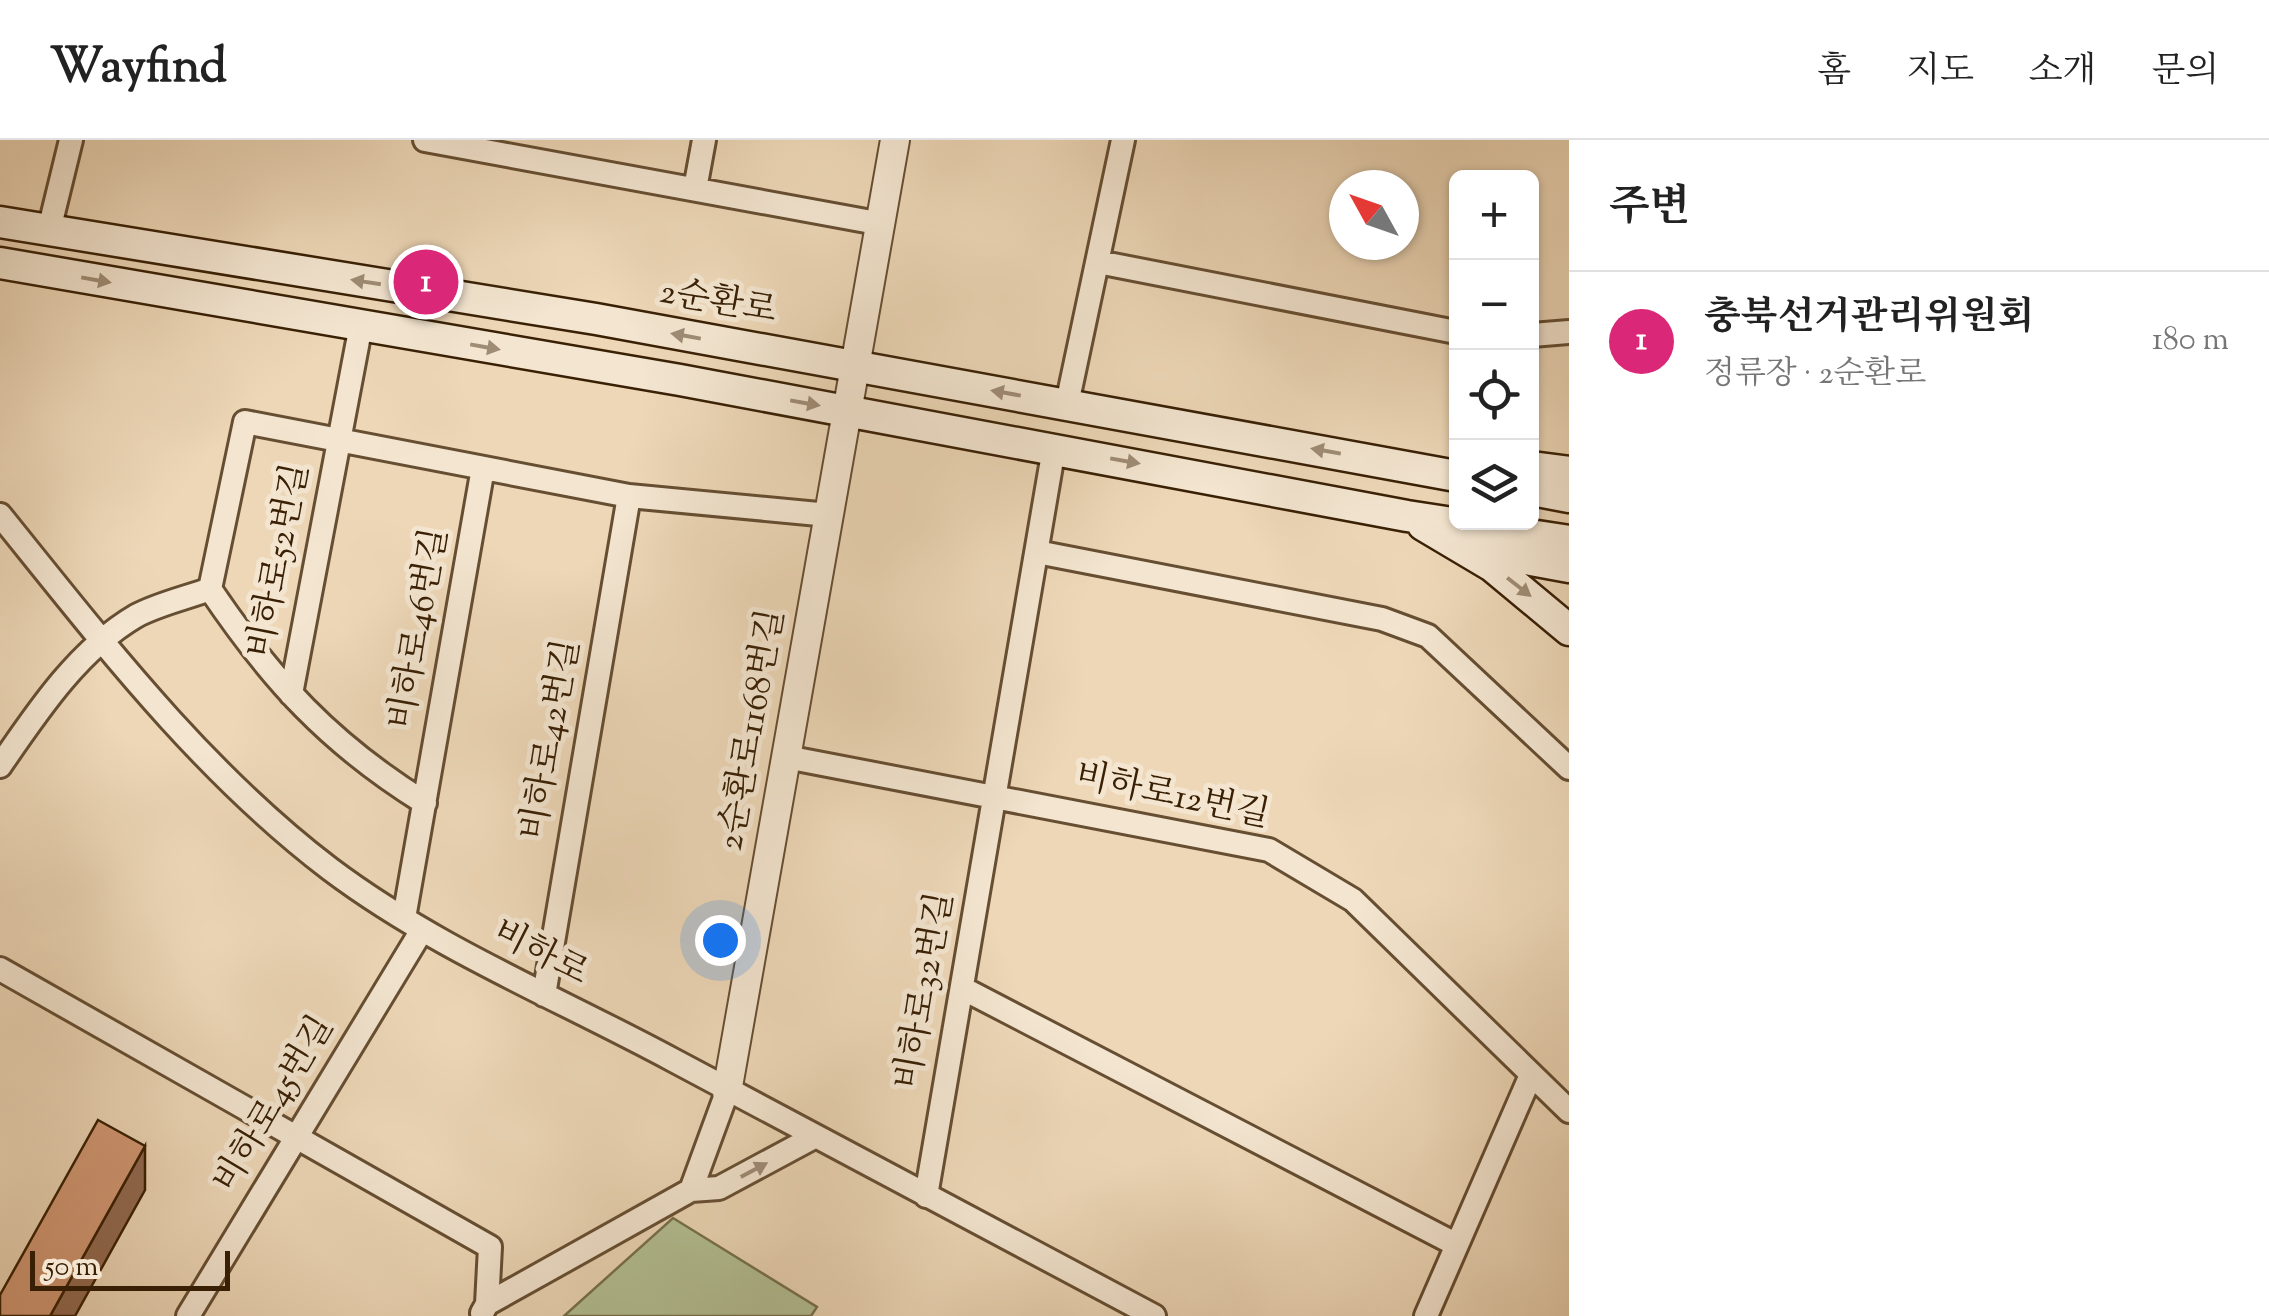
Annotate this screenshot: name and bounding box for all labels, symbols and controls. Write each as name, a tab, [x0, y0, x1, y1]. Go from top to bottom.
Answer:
text: Wayfind	[50, 35, 227, 104]
text: 홈	[1817, 47, 1851, 98]
text: 지도	[1906, 47, 1974, 98]
text: 소개	[2029, 47, 2096, 98]
text: 문의	[2151, 47, 2219, 98]
north arrow	[1329, 170, 1419, 260]
map controls	[1449, 170, 1539, 530]
button: +	[1449, 170, 1539, 260]
text: 주변	[1609, 179, 1690, 239]
pin: 1	[394, 244, 458, 320]
button: −	[1449, 260, 1539, 350]
street label: 2순환로	[656, 268, 780, 338]
one-way arrow	[81, 273, 112, 288]
one-way arrow	[350, 274, 381, 289]
text: 충북선거관리위원회	[1704, 292, 2034, 346]
text: 1	[1636, 318, 1647, 364]
text: 180 m	[2152, 318, 2229, 364]
one-way arrow	[671, 327, 702, 343]
one-way arrow	[470, 340, 502, 355]
button: locate	[1449, 350, 1539, 440]
text: 정류장 · 2순환로	[1704, 352, 1926, 398]
one-way arrow	[990, 385, 1021, 400]
one-way arrow	[790, 396, 822, 411]
button: layers	[1449, 440, 1539, 530]
one-way arrow	[1310, 442, 1341, 458]
one-way arrow	[1110, 454, 1141, 469]
street label: 비하로52번길	[236, 459, 324, 663]
street label: 비하로46번길	[377, 524, 463, 734]
one-way arrow	[1506, 576, 1532, 597]
street label: 2순환로1168번길	[707, 605, 799, 855]
street label: 비하로42번길	[509, 636, 595, 844]
street label: 비하로12번길	[1070, 752, 1274, 842]
street label: 비하로32번길	[884, 888, 968, 1094]
street label: 비하로	[483, 908, 597, 1000]
your location	[695, 915, 746, 966]
street label: 비하로45번길	[202, 1007, 348, 1203]
one-way arrow	[740, 1161, 768, 1179]
scale bar	[30, 1246, 230, 1290]
text: 50 m	[45, 1248, 99, 1288]

